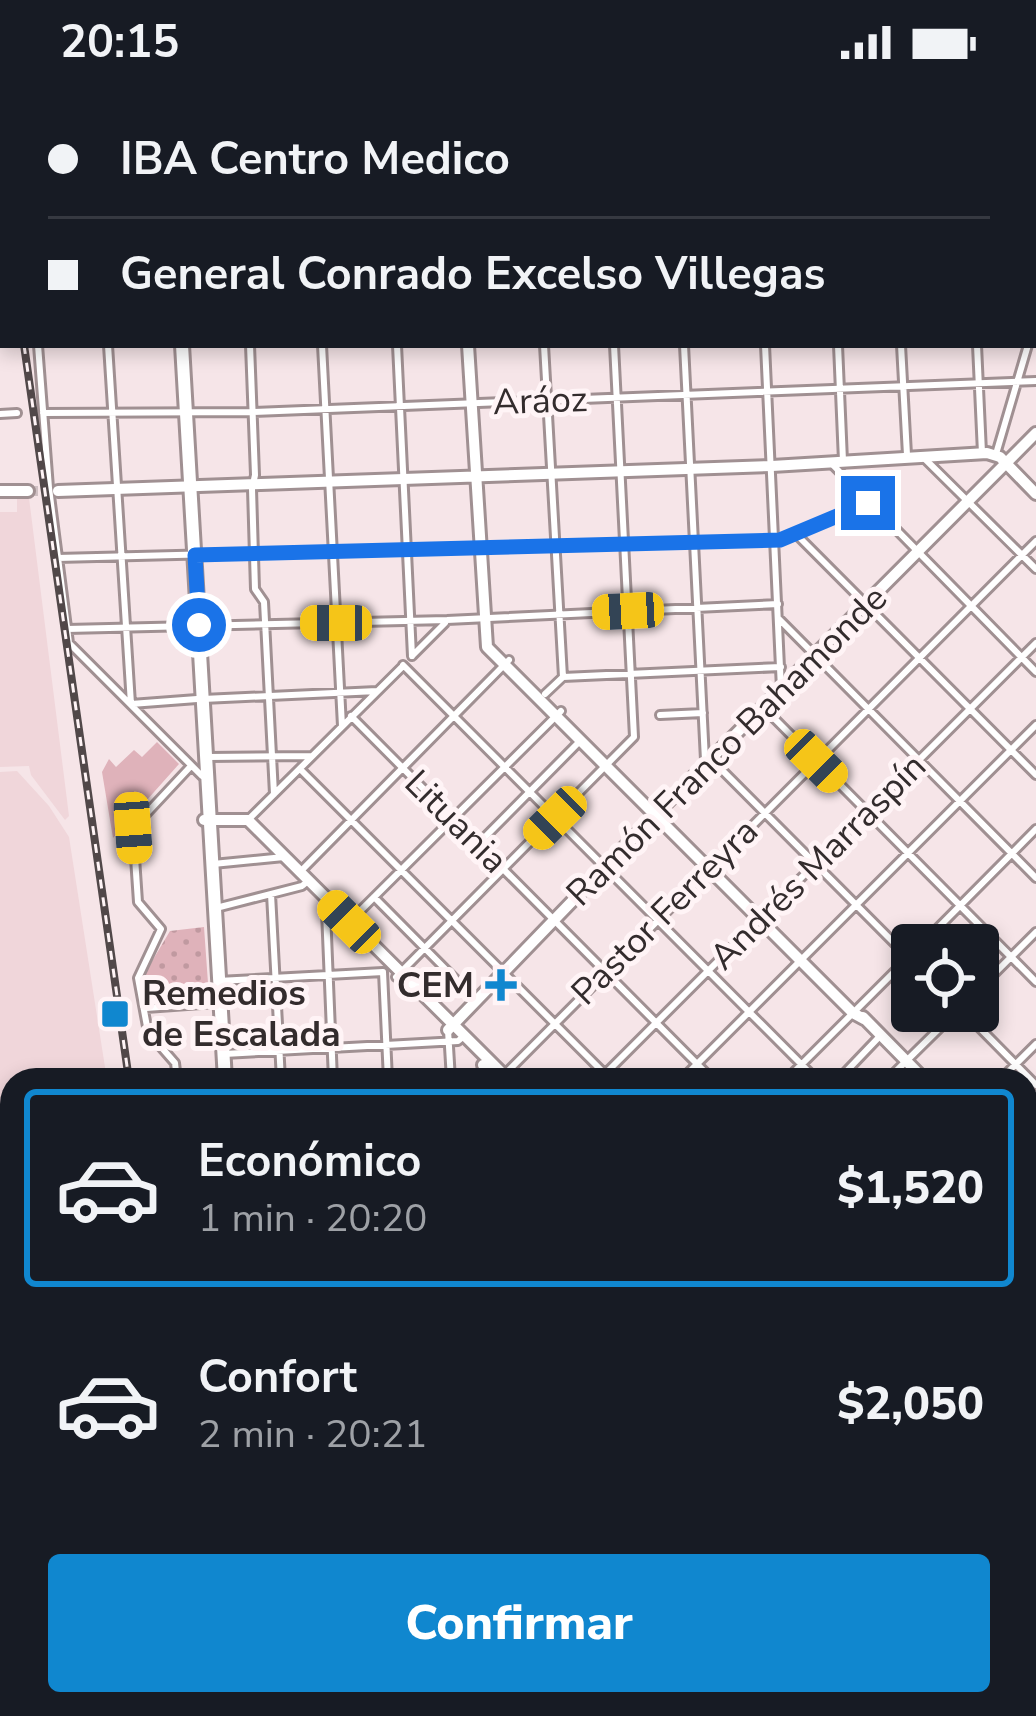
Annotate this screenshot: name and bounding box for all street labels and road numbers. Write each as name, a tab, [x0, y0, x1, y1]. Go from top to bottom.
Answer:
street label: Aráoz	[492, 375, 588, 427]
street label: Ramón Franco Bahamonde	[556, 575, 898, 917]
street label: Andrés Marraspín	[699, 743, 937, 981]
street label: Lituania	[394, 760, 518, 884]
street label: Pastor Ferreyra	[561, 808, 769, 1016]

